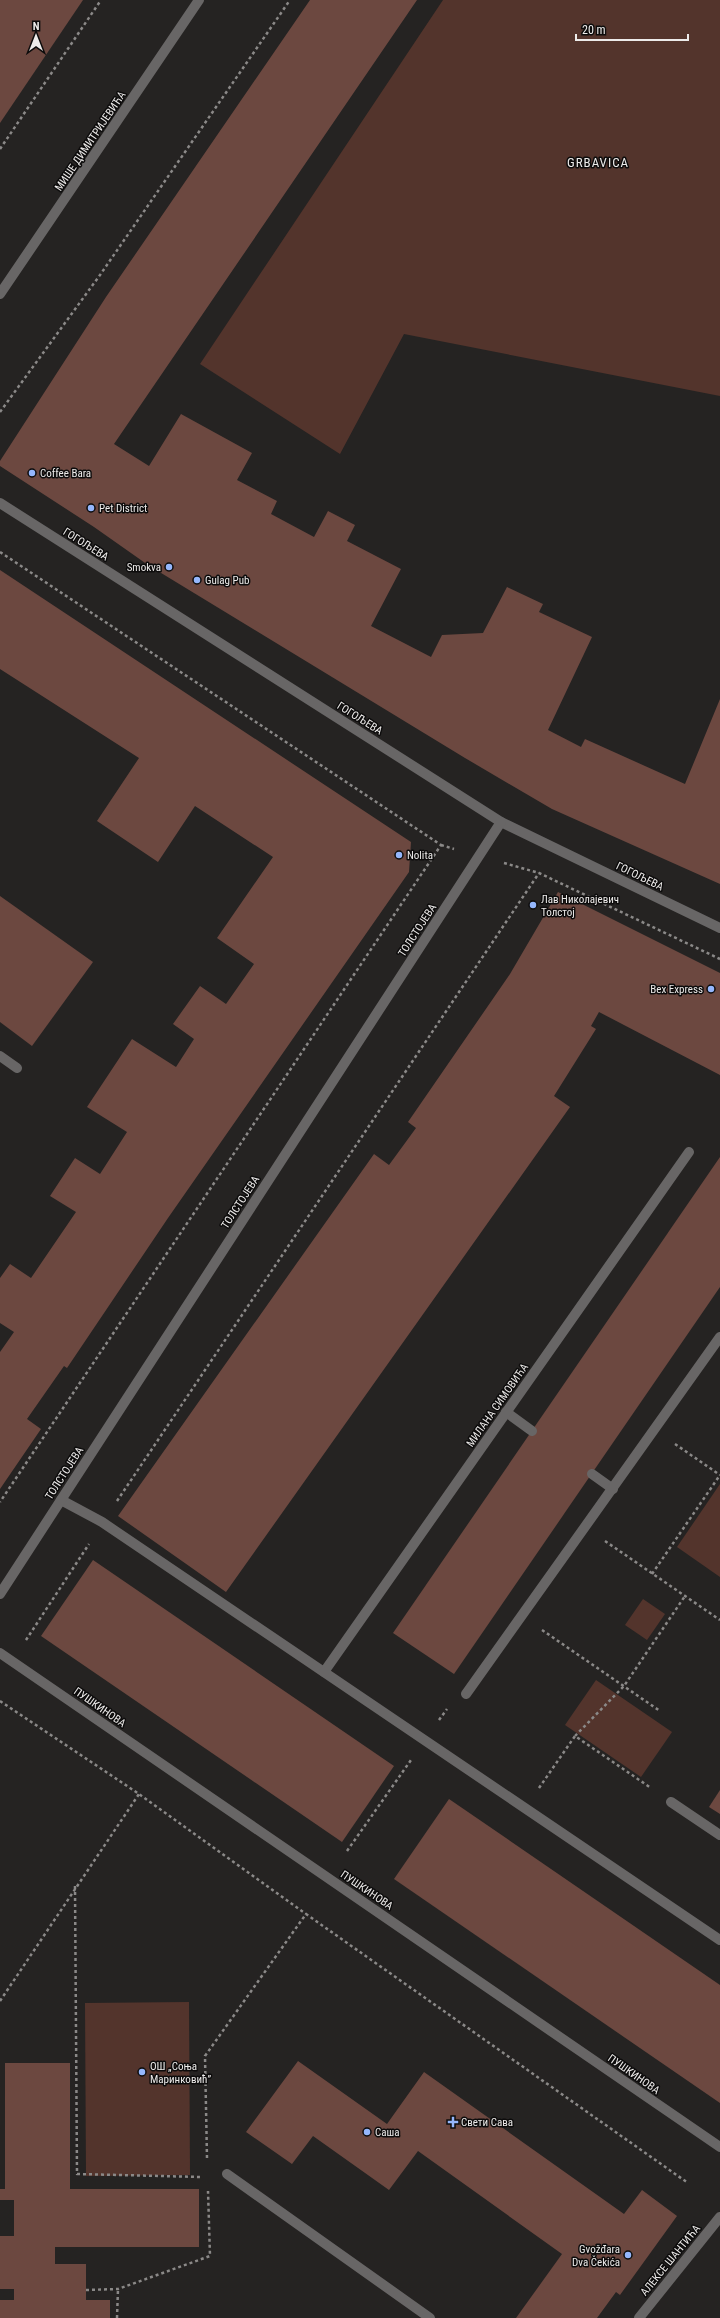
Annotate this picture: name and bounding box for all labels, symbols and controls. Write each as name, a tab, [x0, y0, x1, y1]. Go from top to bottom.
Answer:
north arrow	[16, 16, 56, 56]
scale bar	[576, 16, 688, 42]
text: N	[33, 20, 40, 33]
text: 20 m	[582, 23, 606, 37]
street label: МИШЕ ДИМИТРИЈЕВИЋА	[52, 88, 129, 194]
district label: GRBAVICA	[567, 155, 629, 170]
place label: Coffee Bara	[40, 467, 91, 480]
marker: Coffee Bara	[27, 468, 37, 478]
place label: Pet District	[99, 502, 147, 515]
marker: Pet District	[86, 503, 96, 513]
street label: ГОГОЉЕВА	[61, 525, 111, 564]
place label: Smokva	[127, 561, 161, 574]
marker: Smokva	[164, 562, 174, 572]
place label: Gulag Pub	[205, 574, 249, 587]
marker: Gulag Pub	[192, 575, 202, 585]
street label: ГОГОЉЕВА	[335, 699, 385, 738]
place label: Nolita	[407, 849, 433, 862]
marker: Nolita	[394, 850, 404, 860]
street label: ГОГОЉЕВА	[614, 859, 666, 894]
place label: Лав Николајевич Толстој	[541, 893, 619, 919]
marker: Лав Николајевич Толстој	[528, 900, 538, 910]
street label: ТОЛСТОЈЕВА	[396, 901, 440, 959]
place label: Bex Express	[650, 983, 703, 996]
marker: Bex Express	[706, 984, 716, 994]
street label: ТОЛСТОЈЕВА	[219, 1173, 263, 1231]
street label: МИЛАНА СИМОВИЋА	[464, 1360, 531, 1450]
street label: ТОЛСТОЈЕВА	[43, 1444, 87, 1502]
street label: ПУШКИНОВА	[71, 1685, 129, 1730]
street label: ПУШКИНОВА	[338, 1868, 396, 1913]
street label: ПУШКИНОВА	[605, 2052, 663, 2097]
place label: ОШ „Соња Маринковић”	[150, 2060, 212, 2086]
marker: ОШ „Соња Маринковић”	[137, 2067, 147, 2077]
place label: Свети Сава	[461, 2116, 513, 2129]
marker: Свети Сава	[448, 2117, 458, 2127]
place label: Саша	[375, 2126, 400, 2139]
marker: Саша	[362, 2127, 372, 2137]
street label: АЛЕКСЕ ШАНТИЋА	[638, 2222, 703, 2298]
place label: Gvožđara Dva Čekića	[572, 2243, 620, 2269]
marker: Gvožđara Dva Čekića	[623, 2250, 633, 2260]

